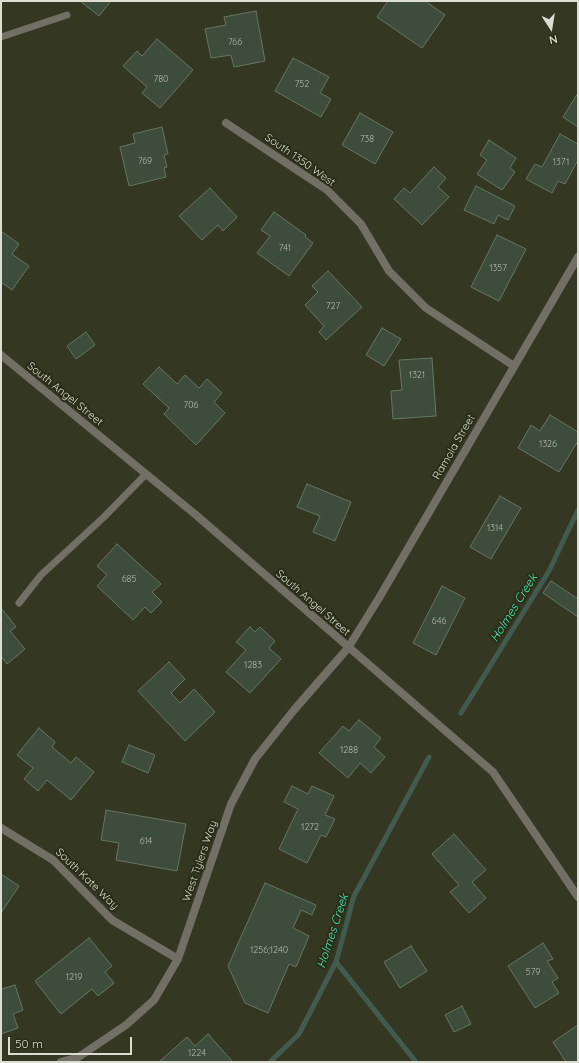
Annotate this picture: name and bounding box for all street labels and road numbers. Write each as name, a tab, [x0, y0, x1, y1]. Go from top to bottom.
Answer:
street label: South 1350 West	[262, 131, 338, 189]
street label: South Angel Street	[24, 359, 106, 429]
street label: Ramola Street	[430, 412, 478, 482]
street label: South Angel Street	[273, 567, 353, 639]
street label: West Tylers Way	[180, 819, 220, 903]
street label: South Kate Way	[53, 846, 121, 912]

